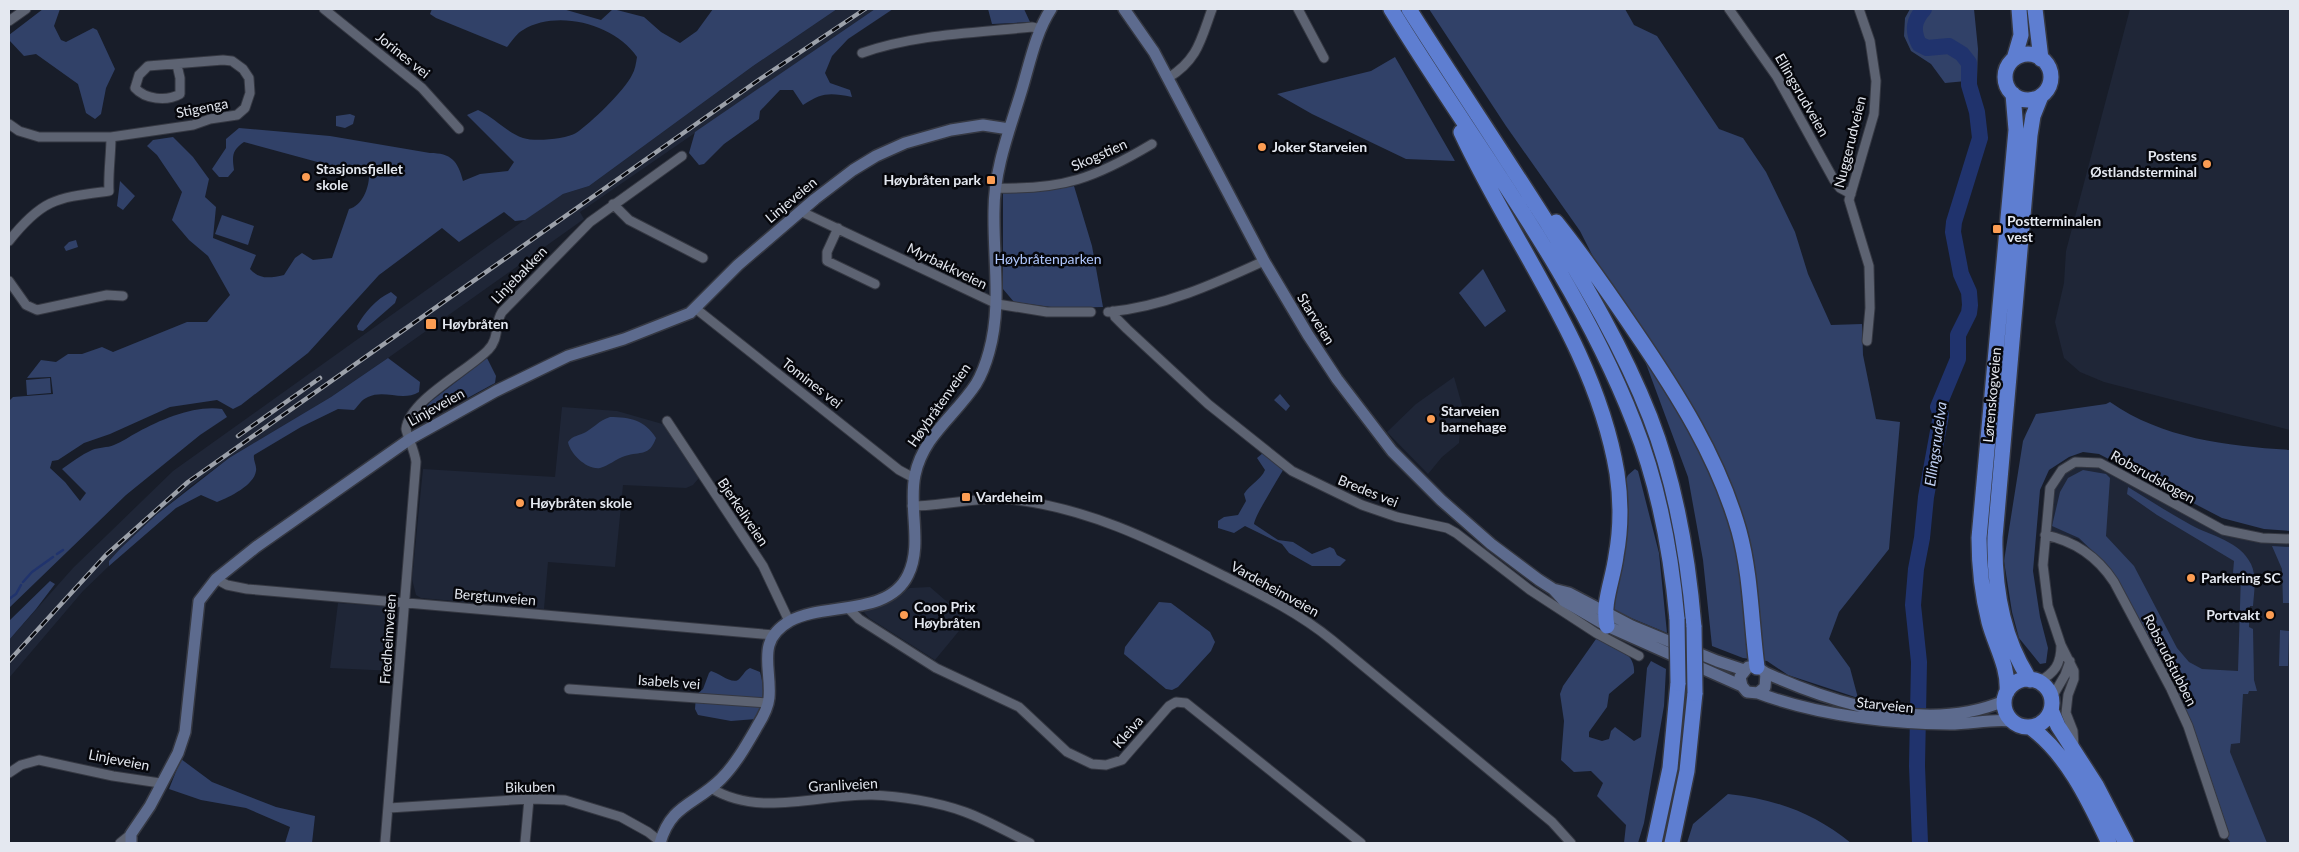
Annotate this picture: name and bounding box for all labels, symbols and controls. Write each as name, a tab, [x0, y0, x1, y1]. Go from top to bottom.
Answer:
street label: Jorines vei	[373, 28, 434, 81]
street label: Ellingsrudveien	[1772, 50, 1833, 139]
street label: Stigenga	[175, 94, 229, 121]
street label: Nuggerudveien	[1830, 94, 1869, 189]
street label: Skogstien	[1068, 135, 1129, 174]
place label: Joker Starveien	[1272, 138, 1367, 155]
marker: Joker Starveien	[1256, 141, 1268, 153]
place label: Postens Østlandsterminal	[2090, 147, 2197, 180]
marker: Postens Østlandsterminal	[2201, 158, 2213, 170]
place label: Stasjonsfjellet skole	[316, 160, 404, 193]
marker: Stasjonsfjellet skole	[300, 171, 312, 183]
place label: Høybråten park	[883, 171, 982, 188]
street label: Linjeveien	[761, 173, 820, 226]
marker: Høybråten park	[985, 174, 997, 186]
place label: Postterminalen vest	[2007, 212, 2101, 245]
marker: Postterminalen vest	[1991, 223, 2003, 235]
street label: Myrbakkveien	[904, 239, 990, 292]
street label: Linjebakken	[487, 243, 550, 307]
park label: Høybråtenparken	[994, 250, 1102, 267]
street label: Starveien	[1294, 290, 1339, 348]
place label: Høybråten	[442, 315, 508, 332]
marker: Høybråten	[424, 317, 438, 331]
street label: Lørenskogveien	[1979, 347, 2004, 443]
street label: Tomines vei	[779, 354, 846, 411]
street label: Høybråtenveien	[903, 360, 974, 450]
street label: Linjeveien	[405, 384, 467, 429]
water label: Ellingsrudelva	[1920, 400, 1950, 487]
place label: Starveien barnehage	[1441, 402, 1507, 435]
marker: Starveien barnehage	[1425, 413, 1437, 425]
street label: Robsrudskogen	[2108, 446, 2198, 507]
street label: Bredes vei	[1336, 471, 1401, 510]
street label: Bjerkeliveien	[714, 474, 772, 549]
place label: Vardeheim	[975, 488, 1043, 505]
marker: Vardeheim	[960, 491, 972, 503]
place label: Høybråten skole	[530, 494, 633, 511]
marker: Høybråten skole	[514, 497, 526, 509]
street label: Vardeheimveien	[1228, 557, 1322, 620]
place label: Parkering SC	[2201, 569, 2282, 586]
marker: Parkering SC	[2185, 572, 2197, 584]
street label: Bergtunveien	[453, 584, 537, 609]
street label: Fredheimveien	[376, 593, 399, 685]
place label: Coop Prix Høybråten	[914, 598, 980, 631]
place label: Portvakt	[2206, 606, 2261, 623]
marker: Coop Prix Høybråten	[898, 609, 910, 621]
marker: Portvakt	[2264, 609, 2276, 621]
street label: Robsrudstubben	[2140, 611, 2201, 708]
street label: Isabels vei	[637, 671, 701, 692]
street label: Starveien	[1856, 693, 1914, 716]
street label: Kleiva	[1109, 712, 1146, 751]
street label: Linjeveien	[87, 745, 151, 774]
street label: Granliveien	[808, 774, 878, 795]
street label: Bikuben	[505, 778, 555, 795]

